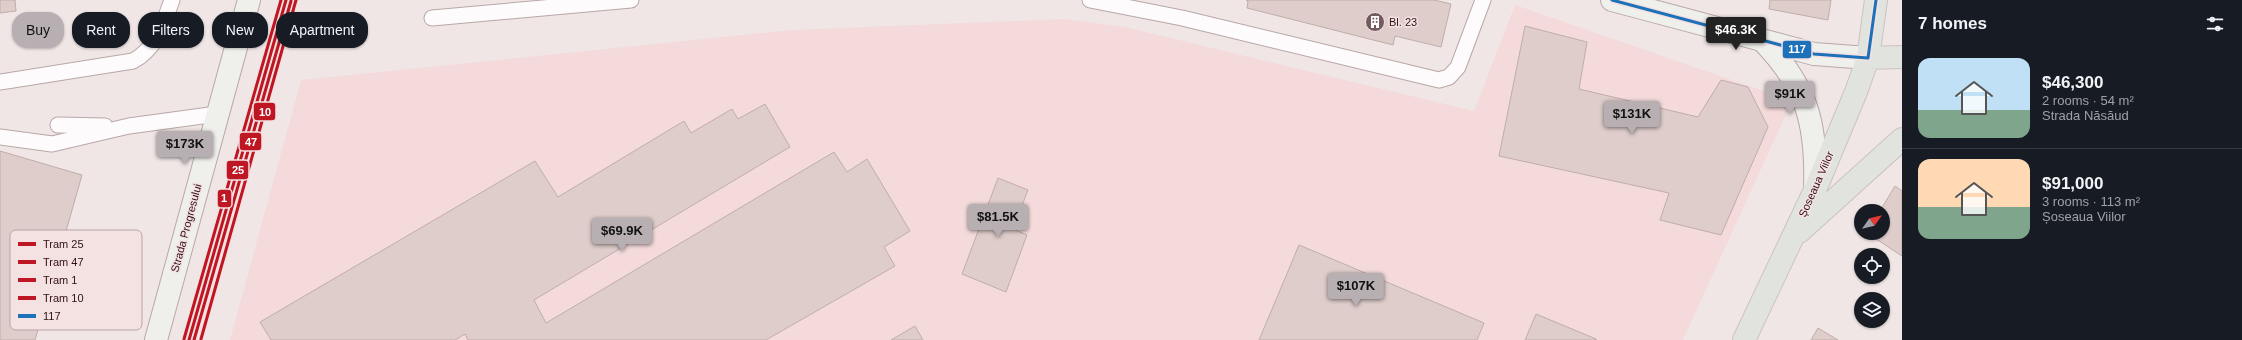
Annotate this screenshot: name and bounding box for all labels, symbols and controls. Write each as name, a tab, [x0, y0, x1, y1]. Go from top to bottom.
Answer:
building icon: Bl. 23	[1364, 11, 1386, 33]
chip: Buy	[12, 12, 64, 48]
chip: Rent	[72, 12, 130, 48]
chip: Filters	[138, 12, 204, 48]
chip: New	[212, 12, 268, 48]
chip: Apartment	[276, 12, 368, 48]
icon: filters	[2204, 13, 2226, 35]
text: 7 homes	[1918, 14, 1987, 33]
place label: Bl. 23	[1389, 16, 1417, 28]
pin: $46.3K	[1703, 17, 1769, 51]
text: $46.3K	[1715, 22, 1757, 37]
line badge: 117	[1782, 40, 1812, 59]
text: 117	[1788, 43, 1806, 55]
text: $46,300	[2042, 73, 2103, 92]
icon: home	[1950, 74, 1998, 122]
pin: $91K	[1766, 81, 1814, 115]
text: $91K	[1774, 86, 1806, 101]
text: 2 rooms · 54 m²	[2042, 93, 2134, 108]
pin: $131K	[1604, 101, 1660, 135]
line badge: 10	[253, 102, 276, 121]
text: 10	[259, 106, 271, 118]
text: $131K	[1613, 106, 1651, 121]
text: Strada Năsăud	[2042, 108, 2129, 123]
pin: $173K	[157, 131, 213, 165]
line badge: 47	[239, 132, 262, 151]
text: $173K	[166, 136, 204, 151]
text: 47	[245, 136, 257, 148]
street label: Șoseaua Viilor	[1796, 149, 1836, 219]
line badge: 25	[226, 160, 249, 180]
text: 25	[232, 164, 244, 176]
text: $91,000	[2042, 174, 2103, 193]
icon: home	[1950, 175, 1998, 223]
street label: Strada Progresului	[168, 182, 204, 274]
line badge: 1	[217, 189, 232, 208]
text: 1	[221, 192, 227, 204]
text: 3 rooms · 113 m²	[2042, 194, 2140, 209]
pin: $81.5K	[965, 204, 1031, 238]
north arrow	[1854, 204, 1890, 240]
map controls	[1854, 204, 1890, 328]
text: $81.5K	[977, 209, 1019, 224]
text: Șoseaua Viilor	[2042, 209, 2126, 224]
pin: $69.9K	[589, 218, 655, 252]
text: $69.9K	[601, 223, 643, 238]
legend	[10, 230, 142, 330]
text: Tram 25	[43, 238, 84, 250]
button: locate	[1854, 248, 1890, 284]
text: Tram 47	[43, 256, 84, 268]
pin: $107K	[1328, 273, 1384, 307]
text: Tram 1	[43, 274, 77, 286]
text: $107K	[1337, 278, 1375, 293]
text: Tram 10	[43, 292, 84, 304]
button: layers	[1854, 292, 1890, 328]
text: 117	[43, 310, 61, 322]

